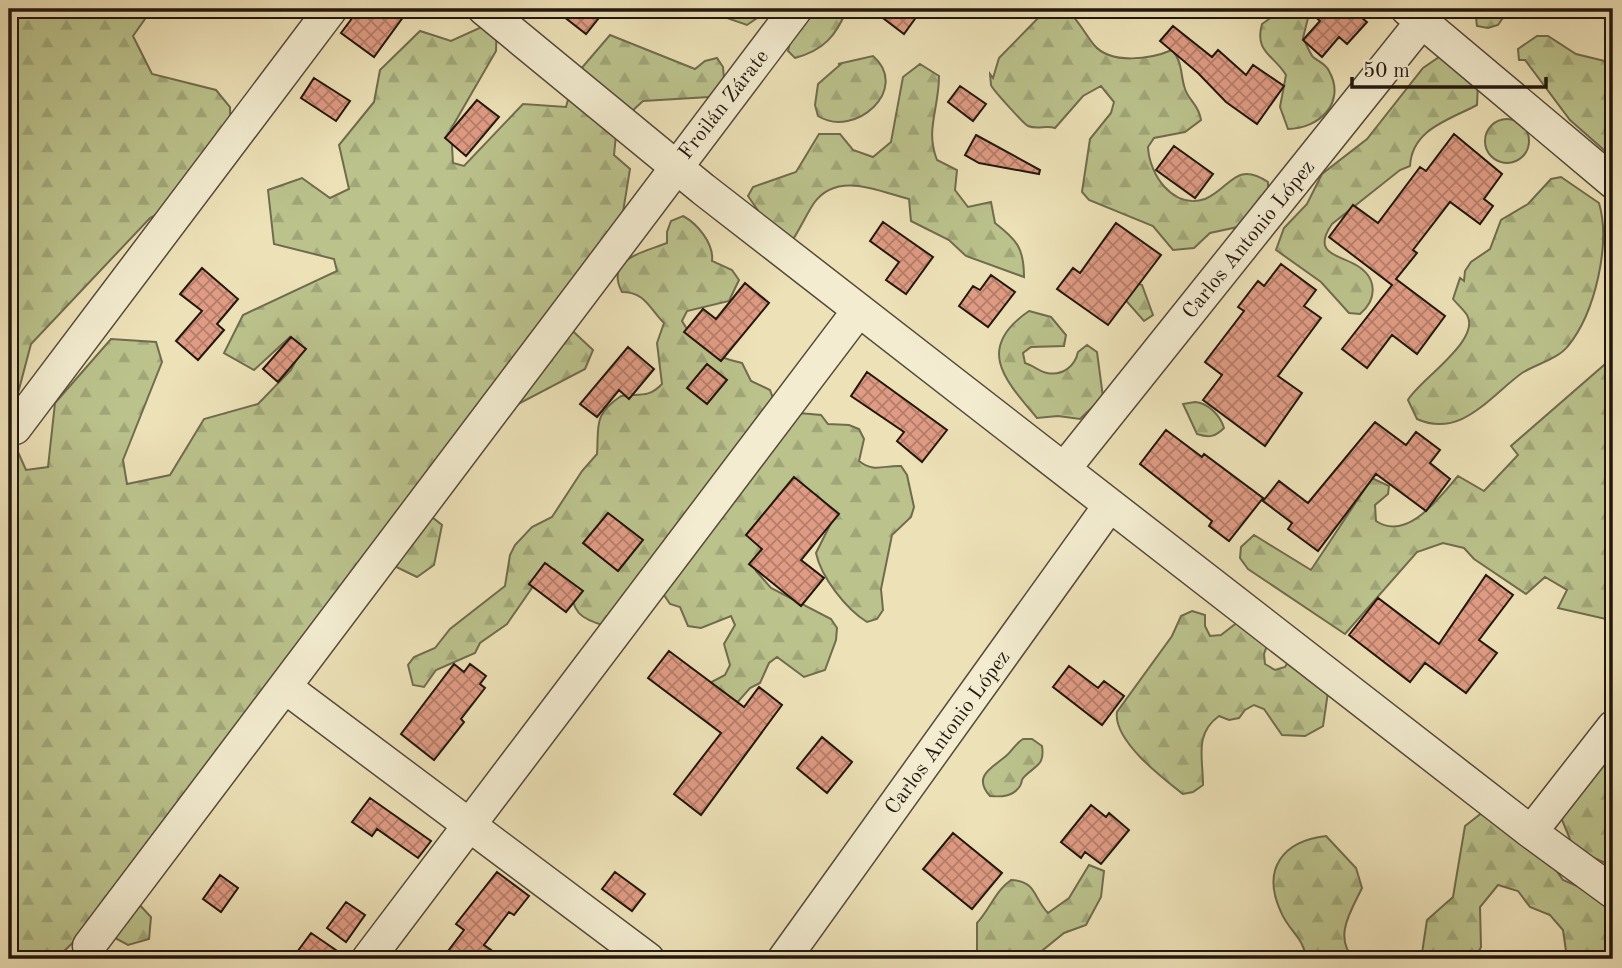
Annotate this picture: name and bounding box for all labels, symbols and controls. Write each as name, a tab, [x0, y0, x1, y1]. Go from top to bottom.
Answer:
street label: Froilán Zárate	[675, 46, 773, 163]
scale bar	[1352, 46, 1547, 90]
text: 50 m	[1363, 61, 1410, 82]
street label: Carlos Antonio López	[1179, 157, 1319, 323]
street label: Carlos Antonio López	[882, 647, 1015, 819]

